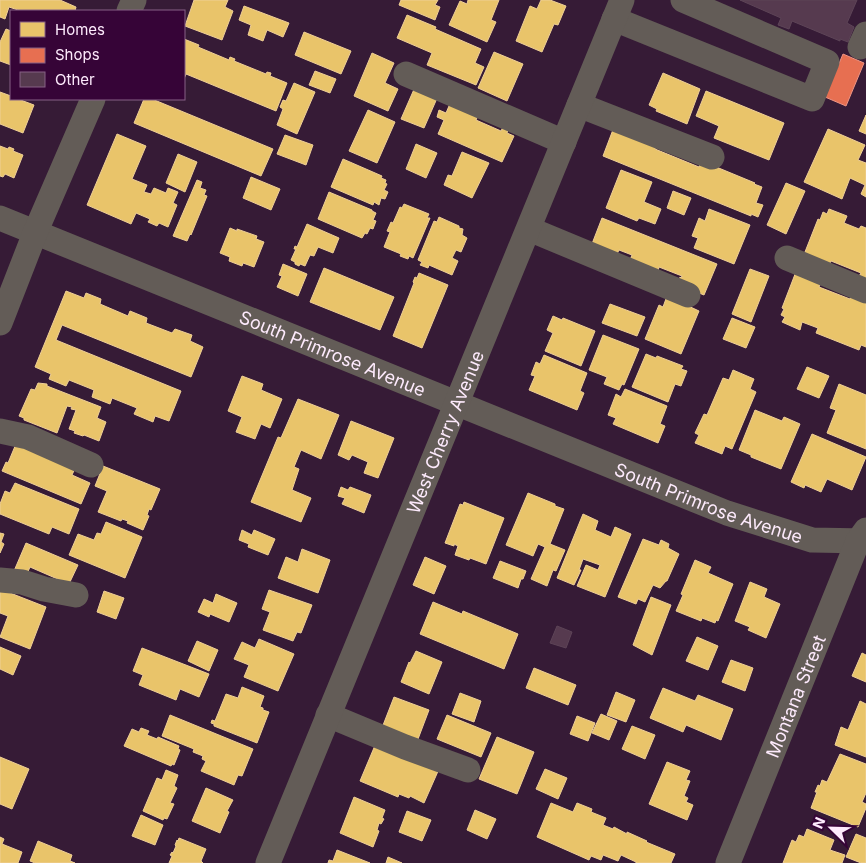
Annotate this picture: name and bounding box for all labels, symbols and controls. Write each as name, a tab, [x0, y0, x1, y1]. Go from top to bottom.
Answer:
legend	[10, 10, 185, 100]
text: Homes	[55, 20, 105, 39]
text: Shops	[55, 45, 100, 64]
text: Other	[55, 70, 95, 89]
street label: South Primrose Avenue	[237, 306, 429, 400]
street label: West Cherry Avenue	[402, 347, 488, 517]
street label: South Primrose Avenue	[612, 458, 805, 547]
street label: Montana Street	[761, 632, 830, 760]
north arrow	[806, 803, 856, 853]
text: N	[809, 814, 828, 831]

